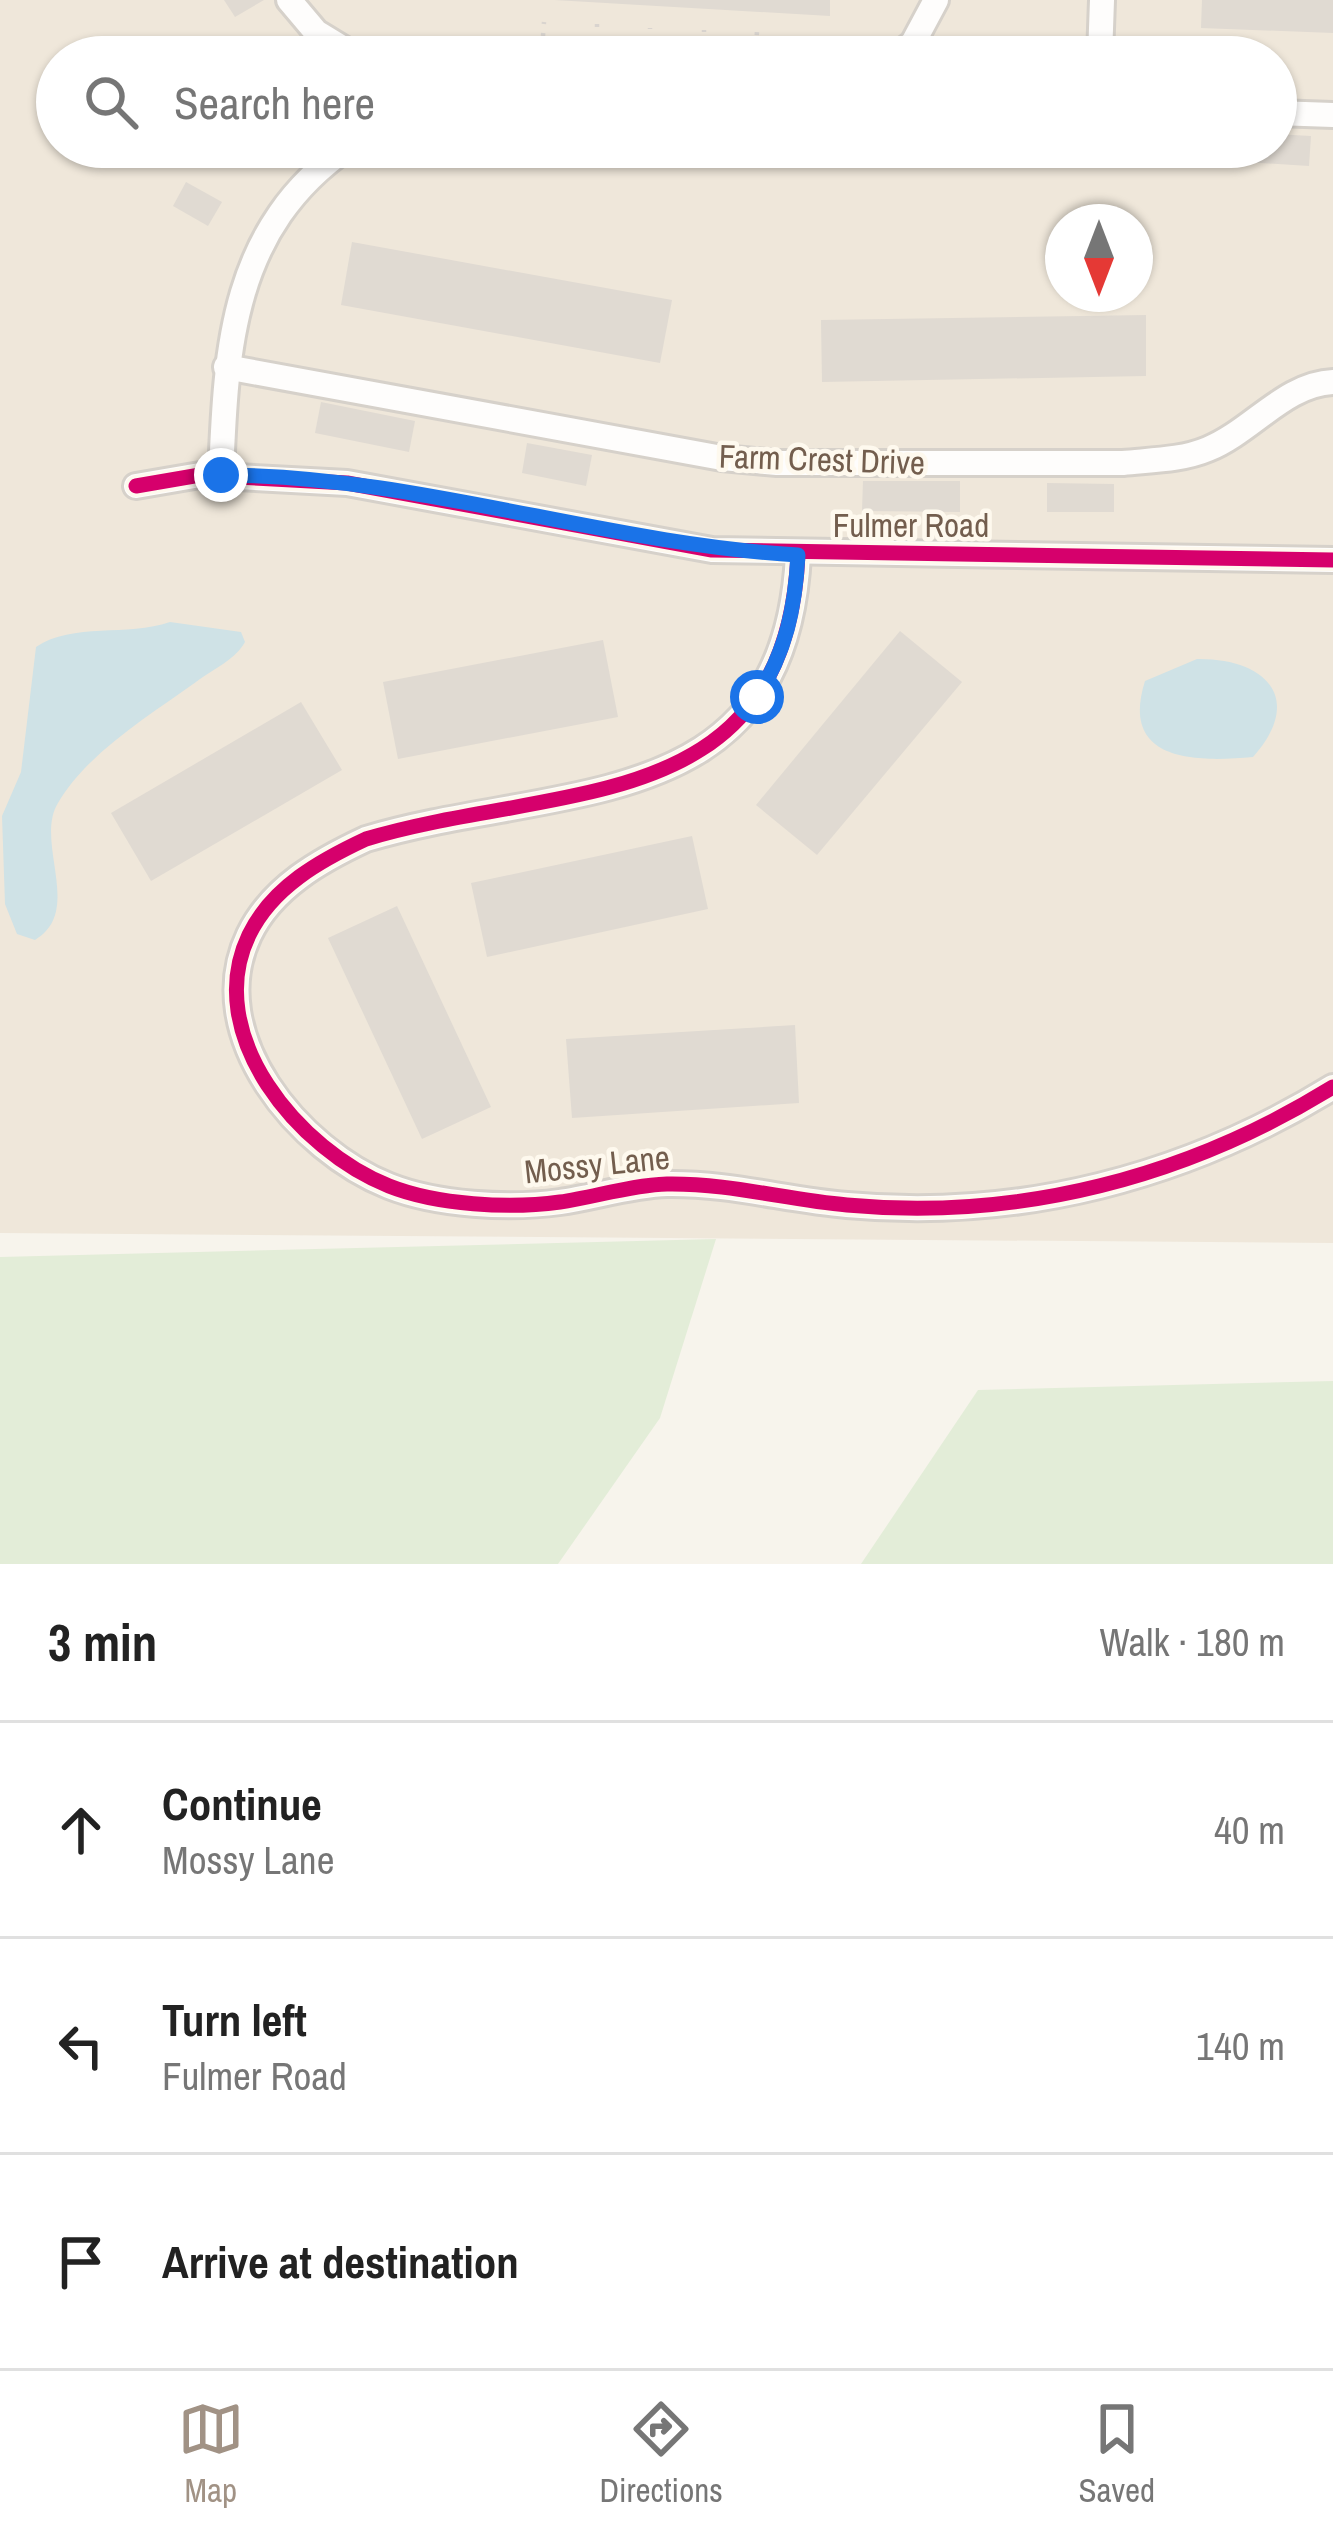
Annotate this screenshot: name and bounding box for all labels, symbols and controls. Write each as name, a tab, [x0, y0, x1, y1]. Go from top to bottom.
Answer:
search box	[36, 36, 1297, 168]
icon: search	[78, 69, 144, 135]
text: Search here	[174, 72, 375, 133]
north arrow	[1045, 204, 1153, 312]
street label: Farm Crest Drive	[718, 433, 926, 485]
route end	[194, 448, 248, 502]
street label: Fulmer Road	[833, 503, 989, 547]
route start	[730, 670, 784, 724]
street label: Mossy Lane	[522, 1134, 672, 1194]
text: 3 min	[48, 1608, 157, 1677]
text: Walk · 180 m	[1100, 1616, 1285, 1668]
text: Continue	[162, 1773, 322, 1834]
icon: ahead	[48, 1797, 114, 1863]
text: 40 m	[1214, 1804, 1285, 1856]
text: Mossy Lane	[162, 1834, 334, 1886]
text: Turn left	[162, 1989, 307, 2050]
icon: left	[48, 2013, 114, 2079]
text: 140 m	[1196, 2020, 1285, 2072]
text: Fulmer Road	[162, 2050, 347, 2102]
icon: arrive	[48, 2229, 114, 2295]
text: Arrive at destination	[162, 2231, 519, 2292]
tab: Map	[178, 2396, 244, 2512]
tab: Directions	[599, 2396, 723, 2512]
tab: Saved	[1078, 2396, 1155, 2512]

